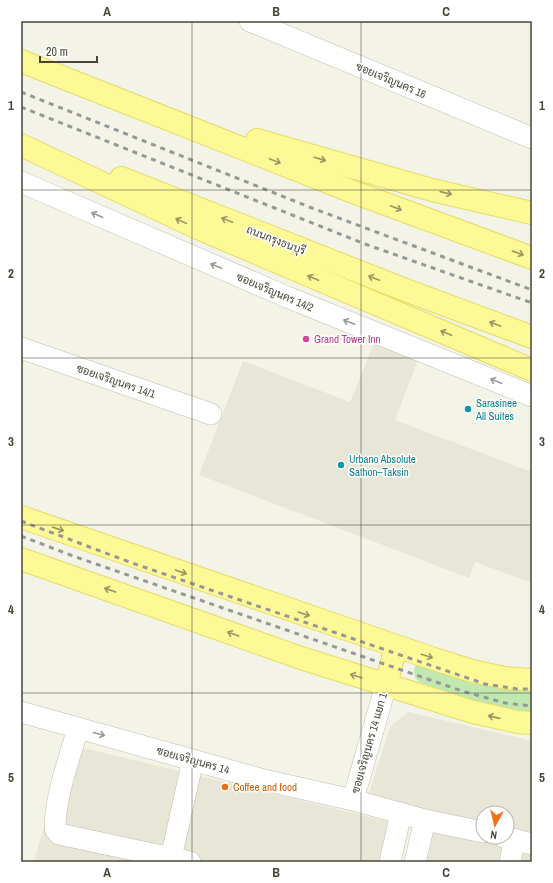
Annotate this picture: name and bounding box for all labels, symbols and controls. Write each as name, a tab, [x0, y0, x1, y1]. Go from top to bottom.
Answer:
text: A	[103, 3, 111, 20]
text: B	[272, 3, 280, 20]
text: C	[442, 3, 450, 20]
scale bar	[40, 38, 97, 64]
text: 20 m	[46, 44, 68, 60]
street label: ซอยเจริญนคร 16	[354, 59, 428, 101]
text: 1	[8, 97, 14, 114]
text: 1	[539, 97, 545, 114]
one-way arrow	[313, 155, 326, 163]
one-way arrow	[269, 158, 281, 165]
one-way arrow	[439, 189, 452, 197]
one-way arrow	[390, 205, 402, 213]
one-way arrow	[92, 211, 104, 218]
one-way arrow	[221, 216, 233, 224]
one-way arrow	[175, 217, 187, 224]
street label: ถนนกรุงธนบุรี	[244, 221, 308, 260]
one-way arrow	[512, 250, 524, 258]
one-way arrow	[211, 262, 223, 270]
text: 2	[8, 265, 14, 282]
text: 2	[539, 265, 545, 282]
street label: ซอยเจริญนคร 14/2	[234, 269, 316, 315]
one-way arrow	[307, 274, 319, 281]
one-way arrow	[368, 274, 380, 281]
one-way arrow	[344, 318, 356, 326]
one-way arrow	[490, 319, 502, 327]
one-way arrow	[440, 329, 452, 336]
place label: Grand Tower Inn	[314, 332, 381, 346]
marker: Grand Tower Inn	[301, 334, 311, 344]
street label: ซอยเจริญนคร 14/1	[75, 361, 157, 401]
one-way arrow	[490, 377, 502, 384]
place label: Sarasinee All Suites	[475, 396, 517, 423]
marker: Sarasinee All Suites	[463, 404, 473, 414]
text: 3	[8, 433, 14, 450]
text: 3	[539, 433, 545, 450]
place label: Urbano Absolute Sathon–Taksin	[349, 452, 416, 479]
marker: Urbano Absolute Sathon–Taksin	[336, 460, 346, 470]
one-way arrow	[51, 526, 63, 534]
one-way arrow	[174, 569, 187, 576]
one-way arrow	[104, 586, 117, 593]
text: 4	[8, 601, 14, 618]
text: 4	[539, 601, 545, 618]
one-way arrow	[297, 611, 309, 619]
one-way arrow	[227, 629, 239, 637]
one-way arrow	[420, 653, 432, 661]
one-way arrow	[349, 672, 362, 679]
street label: ซอยเจริญนคร 14 แยก 1	[348, 691, 390, 795]
one-way arrow	[487, 712, 500, 720]
one-way arrow	[92, 731, 105, 738]
street label: ซอยเจริญนคร 14	[155, 743, 231, 777]
text: 5	[8, 769, 14, 786]
text: 5	[539, 769, 545, 786]
place label: Coffee and food	[233, 780, 297, 794]
marker: Coffee and food	[220, 782, 230, 792]
north arrow	[475, 805, 515, 845]
text: N	[489, 828, 498, 842]
text: A	[103, 864, 111, 881]
text: B	[272, 864, 280, 881]
text: C	[442, 864, 450, 881]

